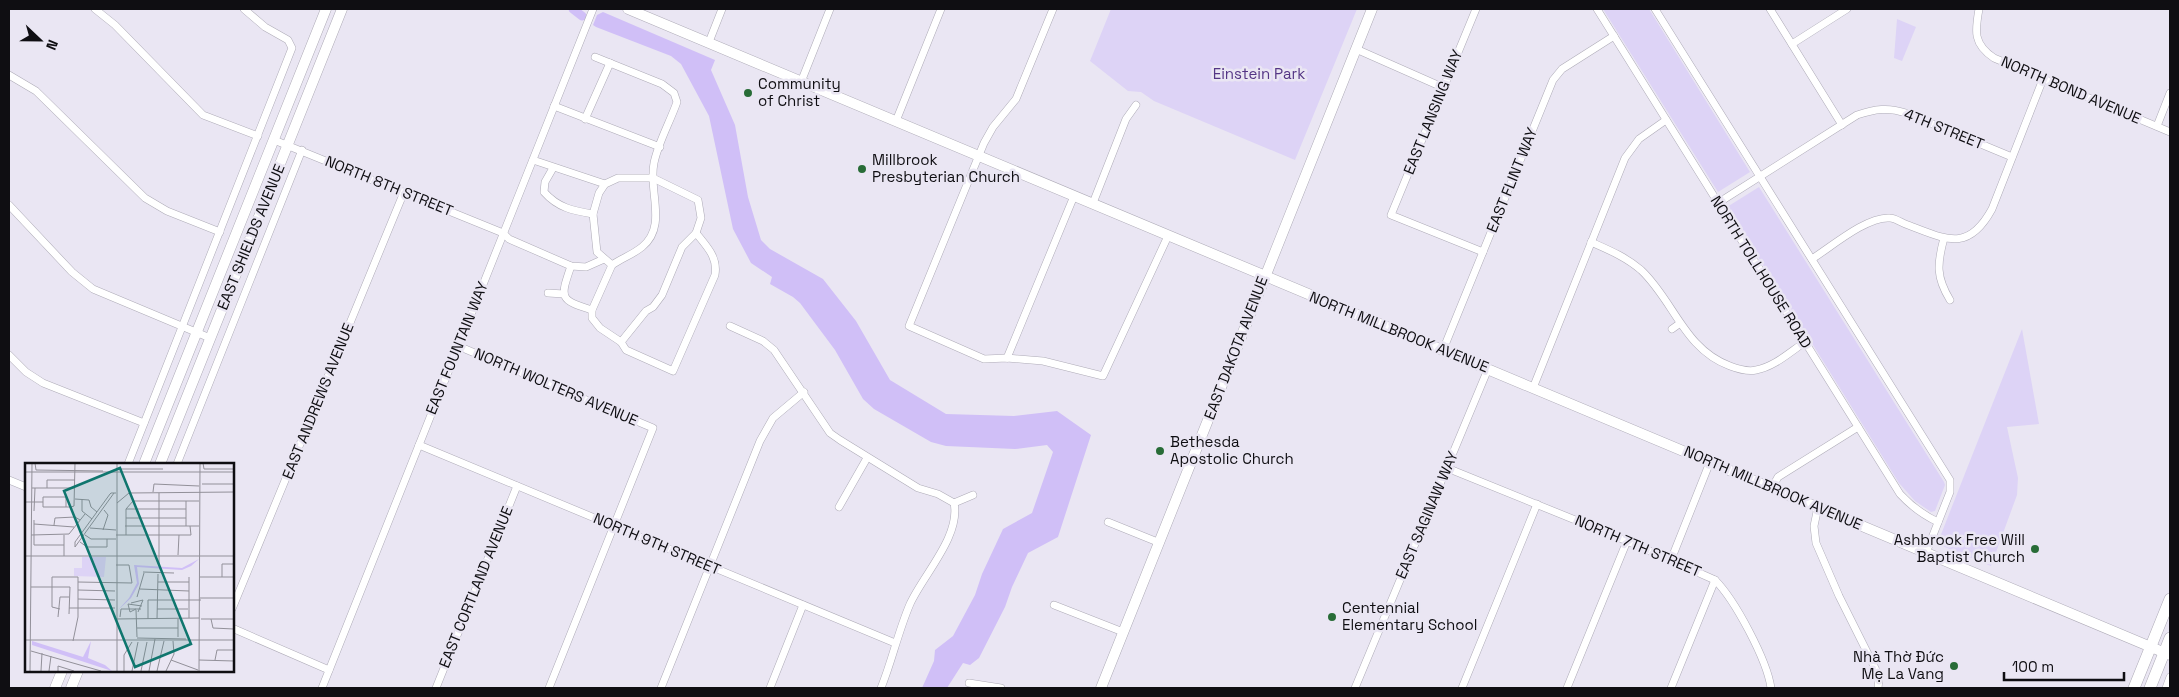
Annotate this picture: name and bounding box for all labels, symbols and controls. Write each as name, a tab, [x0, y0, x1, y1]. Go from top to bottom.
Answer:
north arrow	[15, 15, 65, 65]
text: N	[42, 37, 62, 53]
street label: EAST LANSING WAY	[1399, 47, 1466, 177]
street label: NORTH BOND AVENUE	[1998, 51, 2144, 128]
park label: Einstein Park	[1213, 64, 1305, 83]
place label: Community of Christ	[758, 74, 841, 110]
marker: Community of Christ	[742, 87, 754, 99]
street label: 4TH STREET	[1901, 104, 1987, 153]
street label: EAST FLINT WAY	[1482, 125, 1541, 235]
place label: Millbrook Presbyterian Church	[872, 150, 1020, 186]
street label: NORTH 8TH STREET	[322, 151, 456, 220]
street label: EAST SHIELDS AVENUE	[213, 161, 289, 313]
marker: Millbrook Presbyterian Church	[856, 163, 868, 175]
street label: NORTH TOLLHOUSE ROAD	[1707, 192, 1816, 352]
street label: EAST DAKOTA AVENUE	[1199, 274, 1272, 422]
street label: EAST FOUNTAIN WAY	[421, 279, 492, 417]
street label: NORTH MILLBROOK AVENUE	[1307, 287, 1492, 376]
street label: EAST ANDREWS AVENUE	[278, 320, 358, 482]
street label: NORTH WOLTERS AVENUE	[471, 343, 641, 430]
place label: Bethesda Apostolic Church	[1170, 432, 1294, 468]
street label: NORTH MILLBROOK AVENUE	[1681, 441, 1865, 534]
marker: Bethesda Apostolic Church	[1154, 445, 1166, 457]
street label: EAST SAGINAW WAY	[1391, 448, 1462, 582]
inset map	[25, 463, 234, 672]
street label: EAST CORTLAND AVENUE	[434, 503, 517, 670]
street label: NORTH 9TH STREET	[591, 508, 724, 579]
street label: NORTH 7TH STREET	[1572, 510, 1704, 581]
place label: Ashbrook Free Will Baptist Church	[1894, 530, 2025, 566]
marker: Ashbrook Free Will Baptist Church	[2029, 543, 2041, 555]
place label: Centennial Elementary School	[1342, 598, 1478, 634]
marker: Centennial Elementary School	[1326, 611, 1338, 623]
place label: Nhà Thờ Đức Mẹ La Vang	[1853, 647, 1944, 683]
scale bar	[2004, 650, 2124, 682]
text: 100 m	[2012, 657, 2054, 676]
marker: Nhà Thờ Đức Mẹ La Vang	[1948, 660, 1960, 672]

